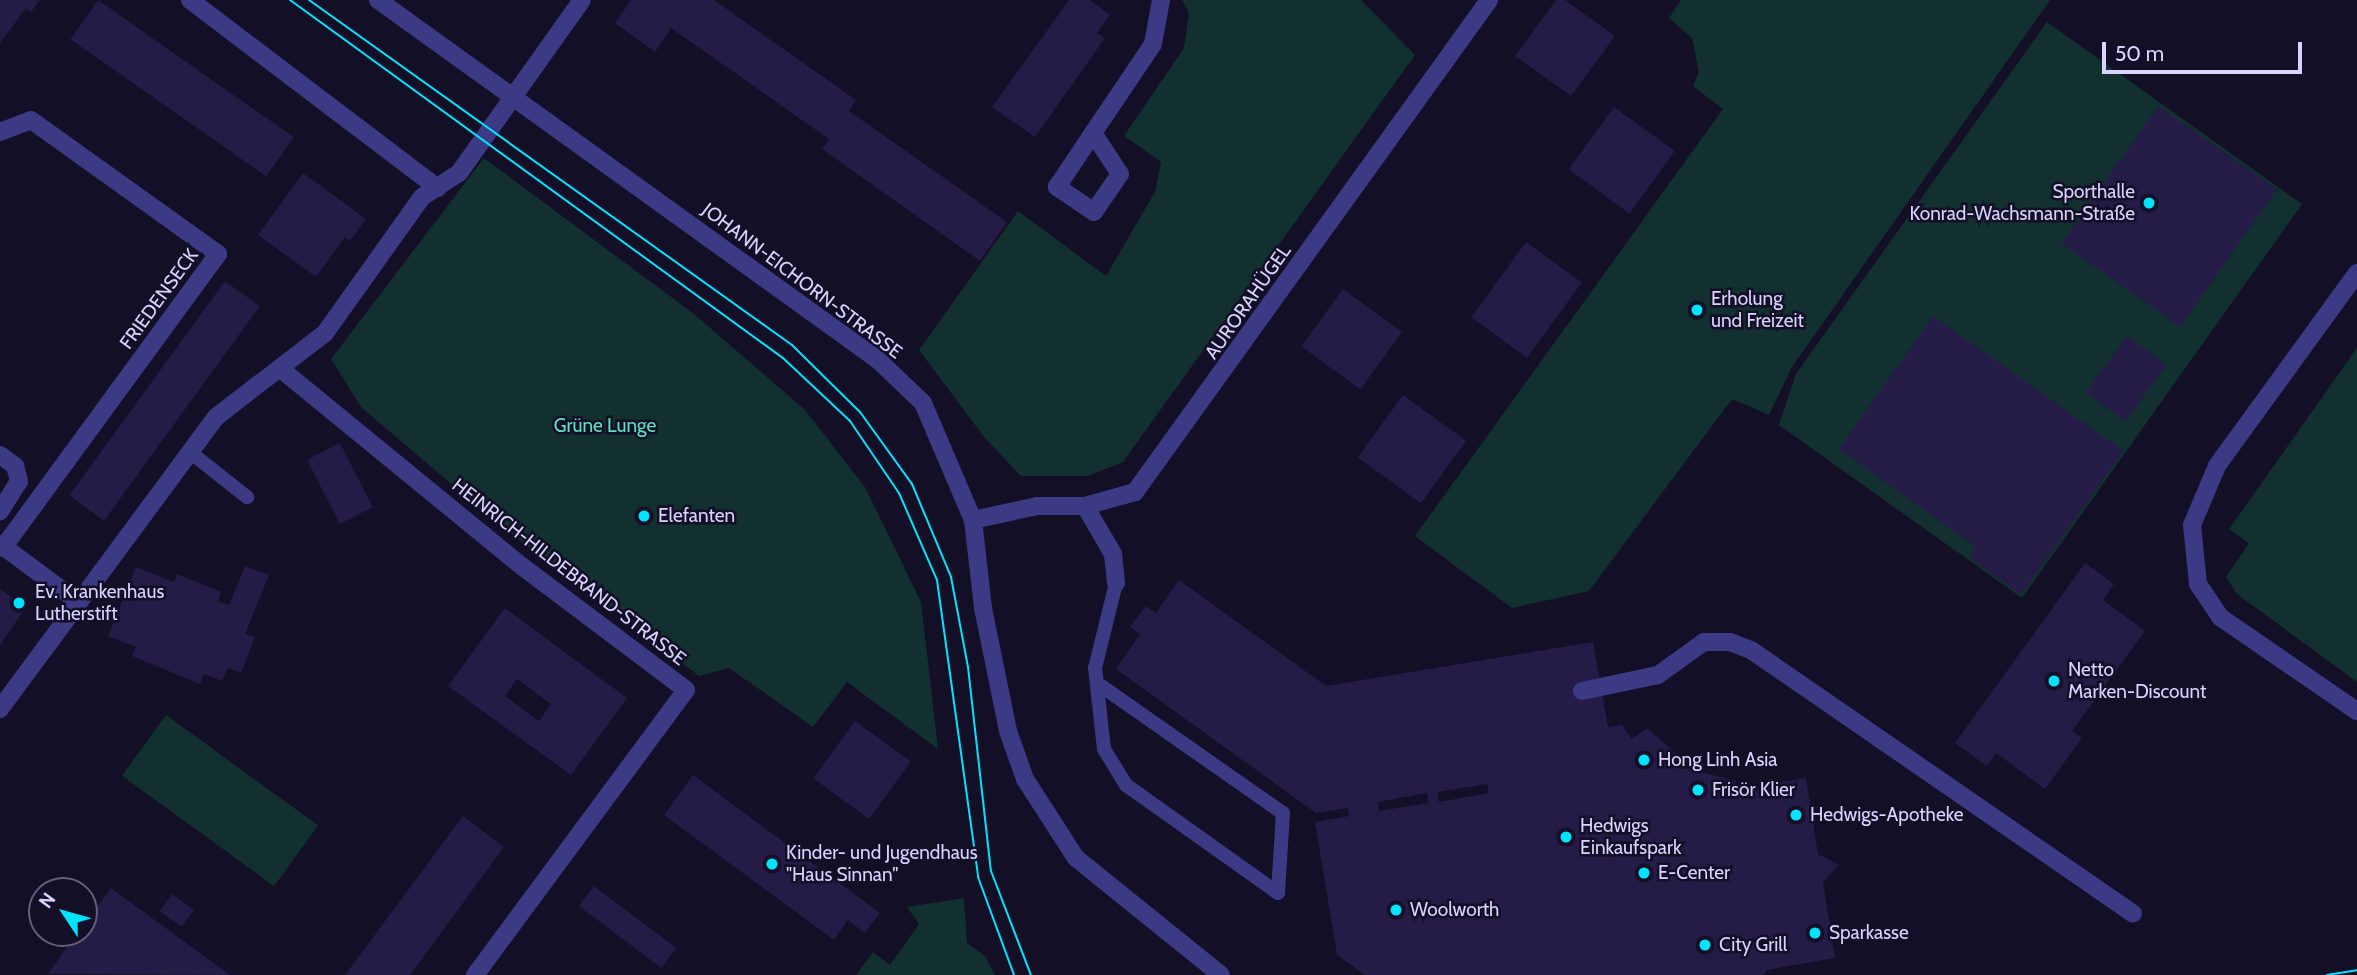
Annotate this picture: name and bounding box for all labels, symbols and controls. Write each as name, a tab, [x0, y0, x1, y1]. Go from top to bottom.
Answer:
scale bar	[2105, 28, 2304, 72]
text: 50 m	[2115, 41, 2164, 66]
place label: Sporthalle Konrad-Wachsmann-Straße	[1910, 181, 2135, 225]
marker: Sporthalle Konrad-Wachsmann-Straße	[2141, 195, 2157, 211]
street label: JOHANN-EICHORN-STRASSE	[698, 198, 906, 364]
street label: AURORAHÜGEL	[1200, 240, 1296, 364]
street label: FRIEDENSECK	[115, 244, 203, 354]
place label: Erholung und Freizeit	[1711, 288, 1804, 332]
marker: Erholung und Freizeit	[1689, 302, 1705, 318]
park label: Grüne Lunge	[554, 415, 656, 437]
street label: HEINRICH-HILDEBRAND-STRASSE	[448, 474, 690, 670]
place label: Elefanten	[658, 505, 735, 527]
marker: Elefanten	[636, 508, 652, 524]
place label: Ev. Krankenhaus Lutherstift	[35, 581, 164, 625]
marker: Ev. Krankenhaus Lutherstift	[9, 593, 29, 613]
place label: Netto Marken-Discount	[2068, 659, 2206, 703]
marker: Netto Marken-Discount	[2046, 673, 2062, 689]
place label: Hong Linh Asia	[1658, 749, 1777, 771]
marker: Hong Linh Asia	[1636, 752, 1652, 768]
place label: Frisör Klier	[1712, 779, 1795, 801]
marker: Frisör Klier	[1690, 782, 1706, 798]
place label: Hedwigs-Apotheke	[1810, 804, 1963, 826]
marker: Hedwigs-Apotheke	[1788, 807, 1804, 823]
place label: Hedwigs Einkaufspark	[1580, 815, 1681, 859]
marker: Hedwigs Einkaufspark	[1558, 829, 1574, 845]
place label: Kinder- und Jugendhaus "Haus Sinnan"	[786, 842, 978, 886]
marker: Kinder- und Jugendhaus "Haus Sinnan"	[764, 856, 780, 872]
place label: E-Center	[1658, 862, 1730, 884]
marker: E-Center	[1636, 865, 1652, 881]
north arrow	[28, 877, 98, 947]
text: N	[34, 888, 60, 913]
place label: Woolworth	[1410, 899, 1499, 921]
marker: Woolworth	[1388, 902, 1404, 918]
place label: Sparkasse	[1829, 922, 1909, 944]
marker: Sparkasse	[1807, 925, 1823, 941]
place label: City Grill	[1719, 934, 1787, 956]
marker: City Grill	[1697, 937, 1713, 953]

